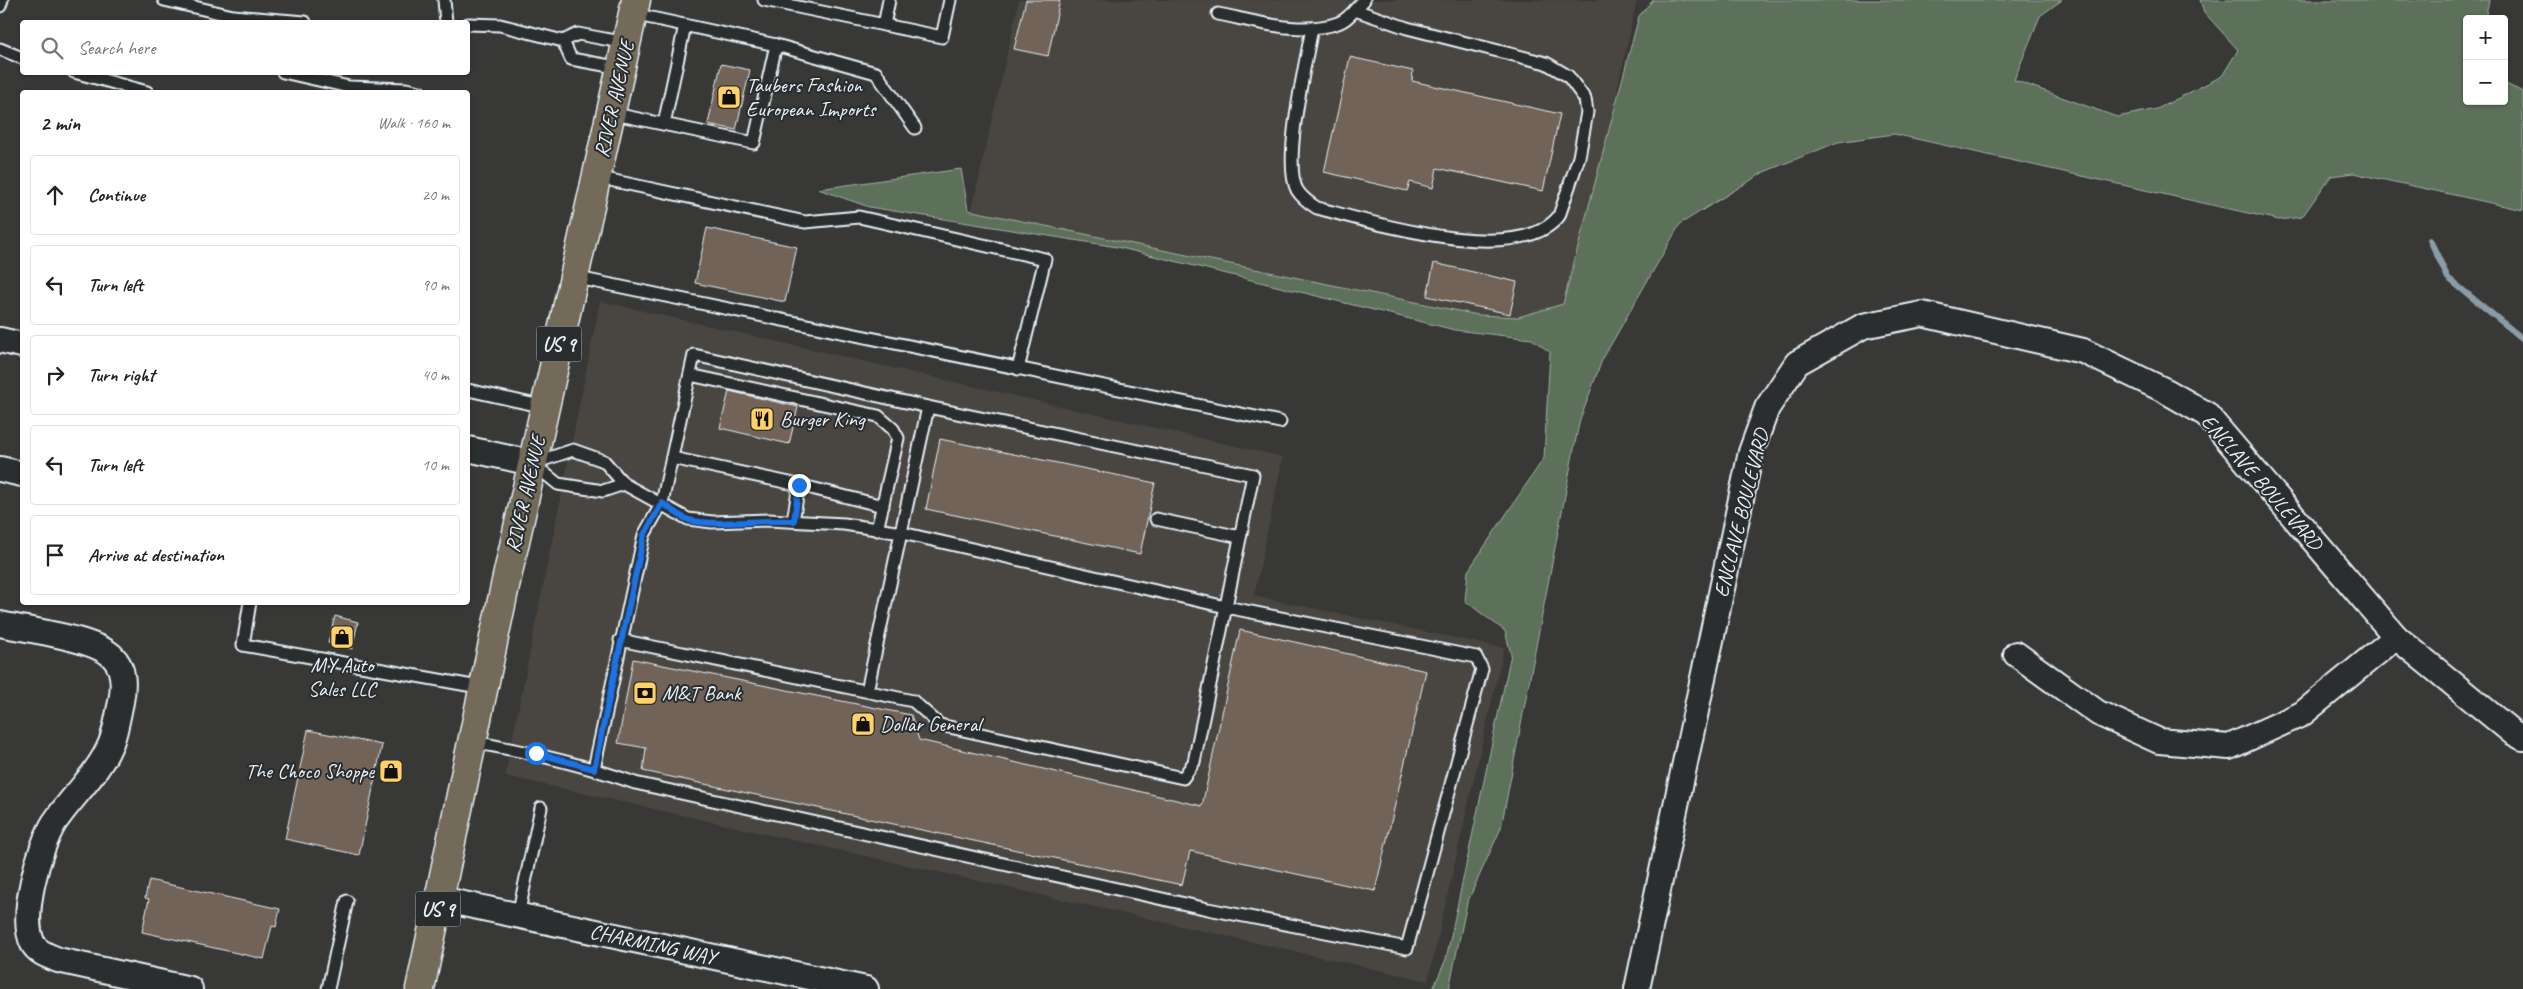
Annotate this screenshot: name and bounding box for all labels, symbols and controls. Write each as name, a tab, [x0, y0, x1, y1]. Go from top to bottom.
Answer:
map controls	[2463, 15, 2508, 105]
button: +	[2463, 15, 2508, 60]
search box	[20, 20, 470, 75]
icon: search	[38, 34, 66, 62]
text: Search here	[78, 36, 155, 60]
street label: RIVER AVENUE	[588, 36, 641, 160]
button: −	[2463, 60, 2508, 105]
place label: Taubers Fashion European Imports	[746, 72, 877, 122]
shop icon: Taubers Fashion European Imports	[716, 84, 742, 110]
text: 2 min	[40, 110, 80, 136]
text: Walk · 160 m	[378, 113, 450, 133]
icon: ahead	[41, 181, 69, 209]
text: Continue	[88, 183, 145, 207]
text: 20 m	[422, 185, 449, 205]
icon: left	[41, 271, 69, 299]
text: Turn left	[88, 273, 143, 297]
text: 90 m	[422, 275, 449, 295]
road number: US 9	[536, 326, 582, 362]
icon: right	[41, 361, 69, 389]
text: Turn right	[88, 363, 155, 387]
text: 40 m	[422, 365, 449, 385]
restaurant icon: Burger King	[749, 406, 775, 432]
place label: Burger King	[780, 406, 866, 432]
street label: ENCLAVE BOULEVARD	[2196, 409, 2329, 557]
street label: ENCLAVE BOULEVARD	[1708, 425, 1775, 600]
street label: RIVER AVENUE	[499, 431, 552, 555]
icon: left	[41, 451, 69, 479]
text: Turn left	[88, 453, 143, 477]
text: 10 m	[422, 455, 449, 475]
route end	[788, 474, 811, 497]
icon: arrive	[41, 541, 69, 569]
text: Arrive at destination	[88, 543, 224, 567]
shop icon: MY Auto Sales LLC	[329, 624, 355, 650]
place label: MY Auto Sales LLC	[308, 652, 378, 702]
bank icon: M&T Bank	[632, 680, 658, 706]
place label: M&T Bank	[662, 680, 742, 706]
shop icon: Dollar General	[850, 711, 876, 737]
place label: Dollar General	[880, 711, 984, 737]
route start	[525, 742, 548, 765]
place label: The Choco Shoppe	[245, 758, 375, 784]
shop icon: The Choco Shoppe	[378, 758, 404, 784]
road number: US 9	[416, 892, 460, 926]
street label: CHARMING WAY	[588, 918, 722, 971]

